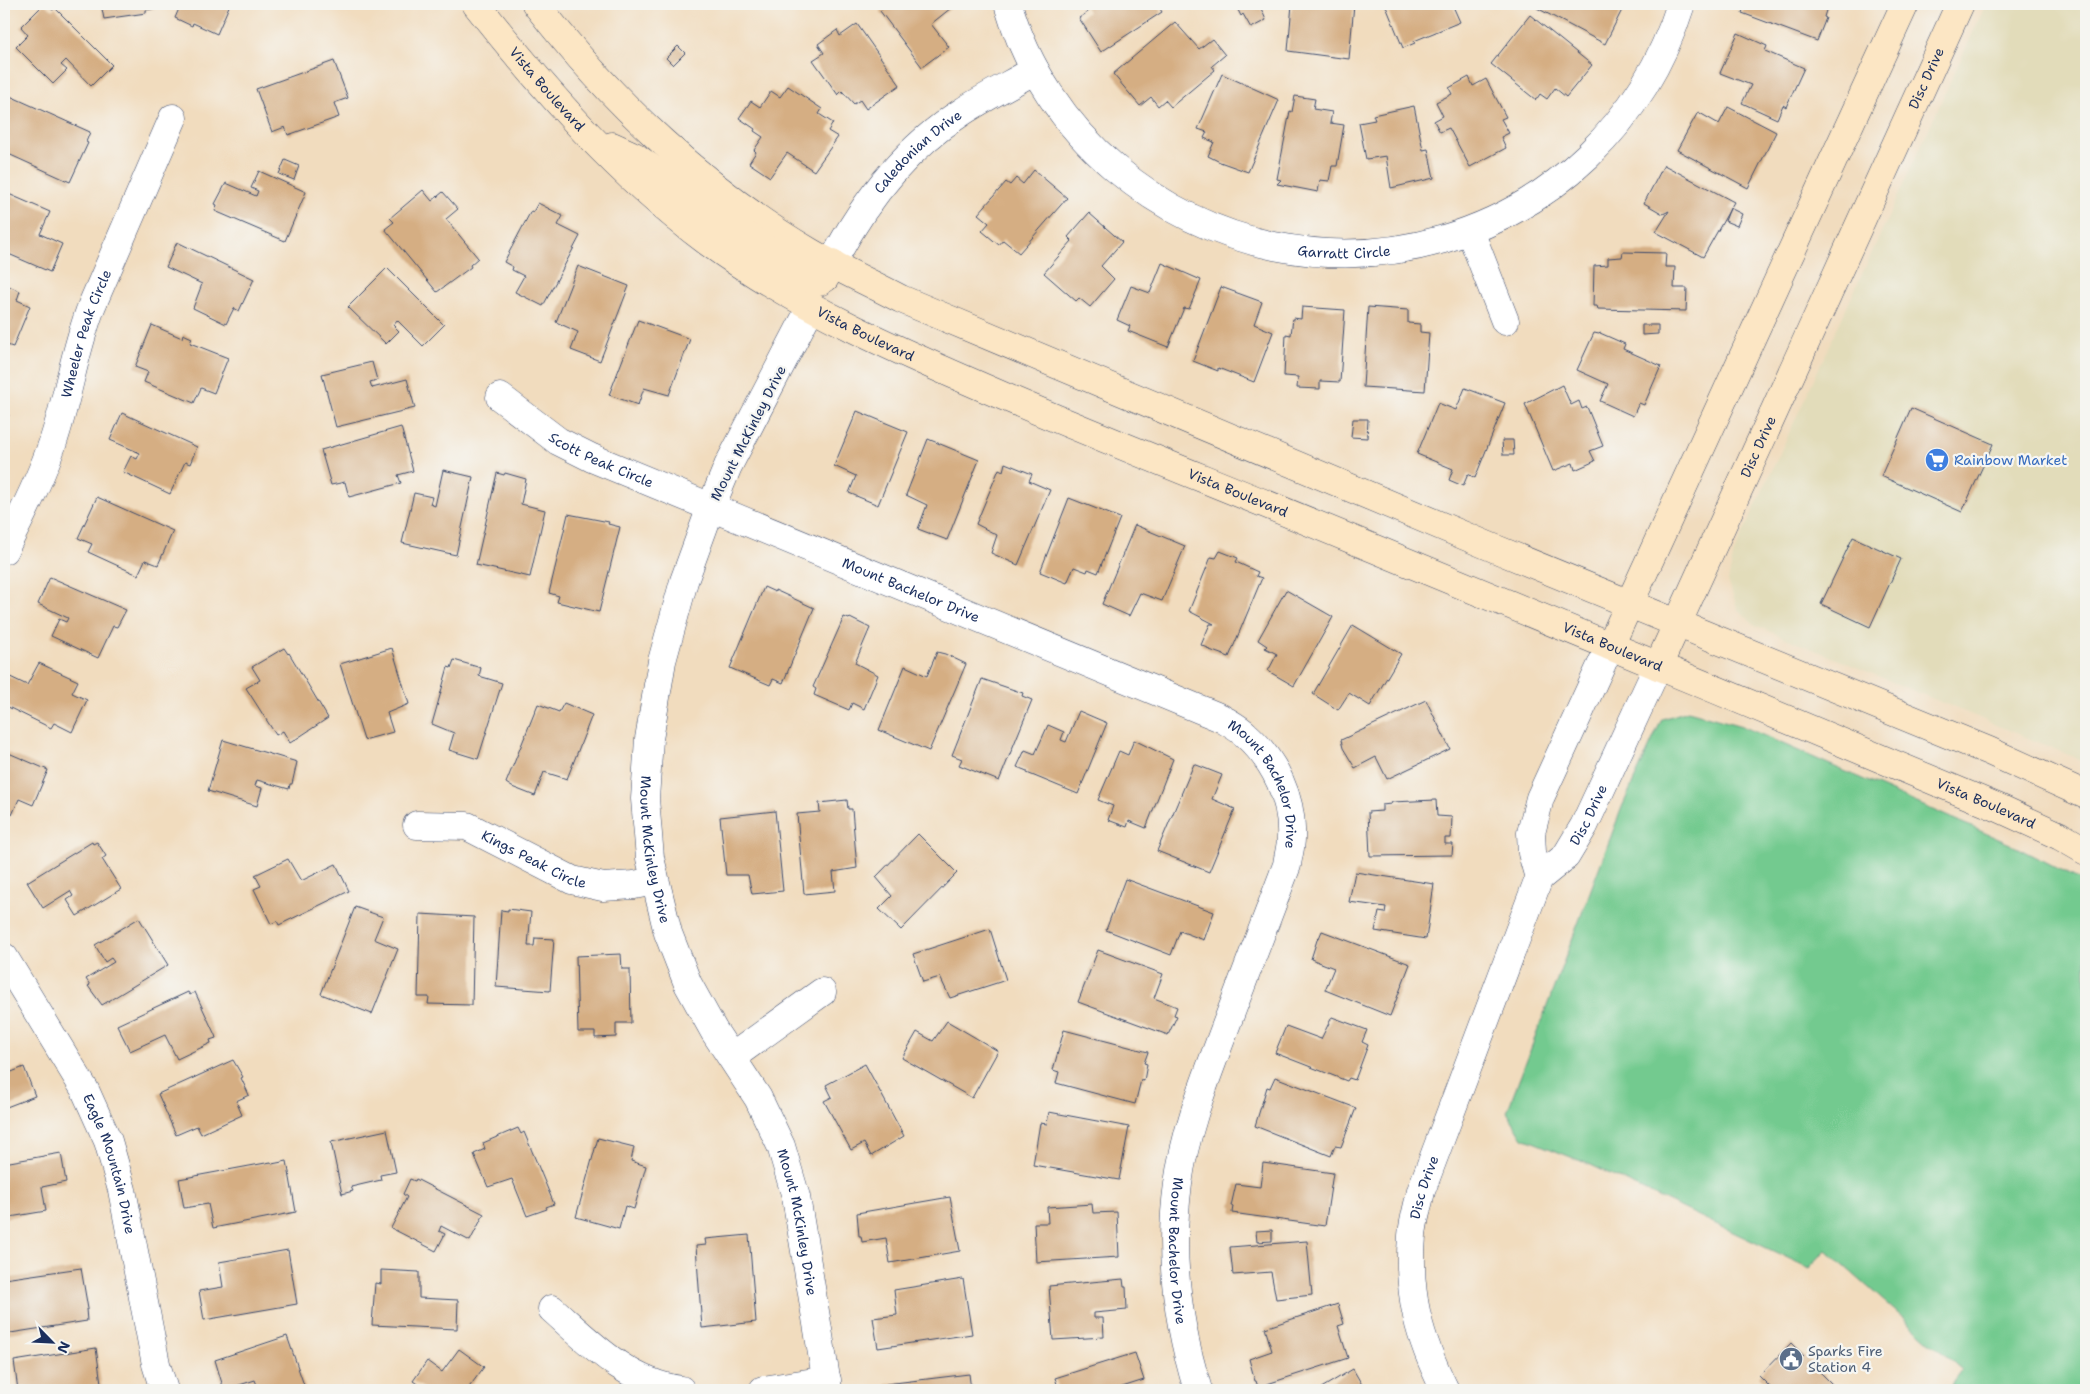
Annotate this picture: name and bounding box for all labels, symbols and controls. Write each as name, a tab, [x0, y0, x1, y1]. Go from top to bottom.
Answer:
street label: Vista Boulevard	[505, 43, 589, 135]
street label: Disc Drive	[1904, 44, 1948, 112]
street label: Caledonian Drive	[870, 106, 965, 197]
street label: Garratt Circle	[1296, 241, 1392, 262]
street label: Wheeler Peak Circle	[57, 267, 115, 400]
street label: Vista Boulevard	[814, 302, 917, 365]
street label: Mount McKinley Drive	[706, 362, 790, 504]
street label: Disc Drive	[1736, 413, 1780, 480]
street label: Scott Peak Circle	[545, 428, 656, 491]
supermarket icon: Rainbow Market	[1924, 447, 1950, 473]
place label: Rainbow Market	[1954, 451, 2067, 469]
street label: Vista Boulevard	[1185, 464, 1291, 521]
street label: Mount Bachelor Drive	[839, 553, 983, 626]
street label: Vista Boulevard	[1560, 618, 1665, 675]
street label: Mount Bachelor Drive	[1225, 715, 1300, 850]
street label: Vista Boulevard	[1934, 774, 2039, 833]
street label: Mount McKinley Drive	[636, 775, 674, 925]
street label: Disc Drive	[1565, 781, 1611, 849]
street label: Kings Peak Circle	[478, 826, 588, 892]
street label: Eagle Mountain Drive	[79, 1091, 139, 1236]
street label: Mount McKinley Drive	[773, 1147, 821, 1297]
street label: Disc Drive	[1406, 1153, 1443, 1221]
street label: Mount Bachelor Drive	[1165, 1176, 1190, 1326]
north arrow	[28, 1316, 78, 1366]
text: N	[53, 1339, 74, 1356]
place label: Sparks Fire Station 4	[1808, 1342, 1883, 1376]
public building icon: Sparks Fire Station 4	[1778, 1346, 1804, 1372]

